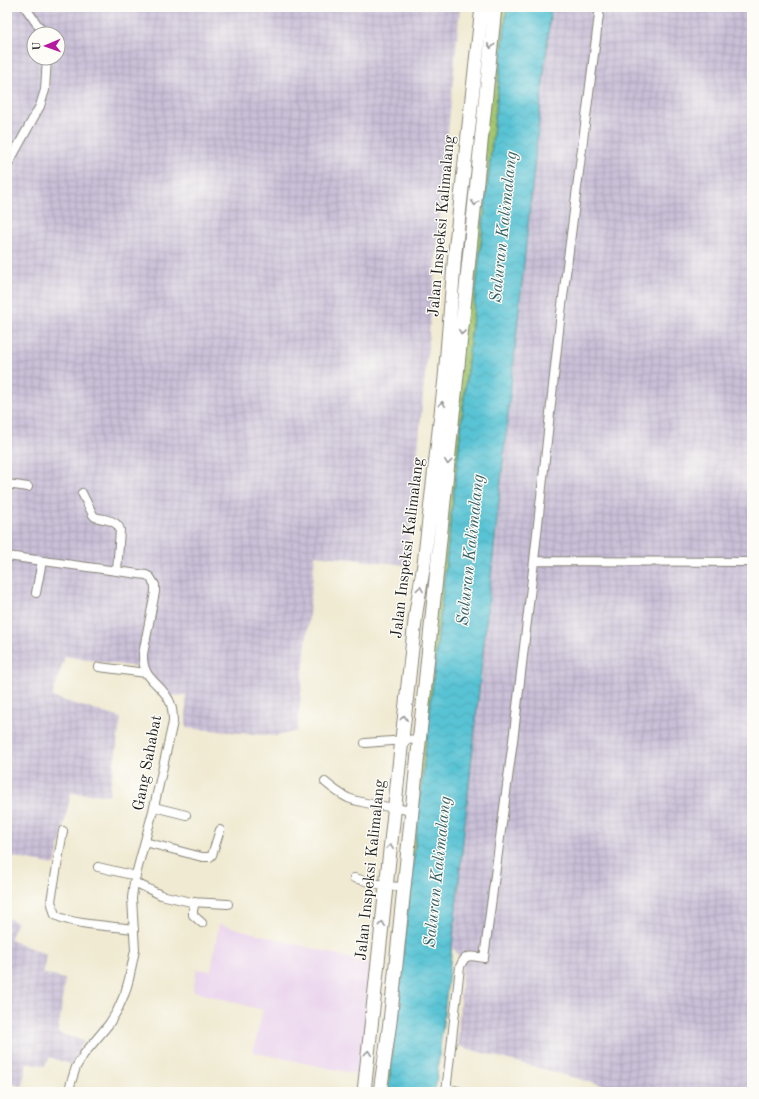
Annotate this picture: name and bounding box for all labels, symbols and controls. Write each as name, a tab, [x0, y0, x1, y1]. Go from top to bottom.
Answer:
north arrow	[26, 26, 66, 66]
text: U	[32, 41, 43, 51]
one-way arrow	[487, 43, 496, 49]
street label: Jalan Inspeksi Kalimalang	[426, 134, 458, 317]
water label: Saluran Kalimalang	[488, 150, 520, 304]
one-way arrow	[471, 200, 480, 206]
one-way arrow	[458, 329, 467, 335]
one-way arrow	[437, 401, 446, 407]
street label: Jalan Inspeksi Kalimalang	[389, 456, 427, 639]
one-way arrow	[444, 459, 453, 465]
water label: Saluran Kalimalang	[455, 473, 487, 627]
one-way arrow	[415, 585, 424, 592]
street label: Gang Sahabat	[131, 713, 165, 812]
one-way arrow	[399, 715, 408, 721]
street label: Jalan Inspeksi Kalimalang	[354, 778, 389, 961]
water label: Saluran Kalimalang	[422, 795, 454, 949]
one-way arrow	[386, 844, 395, 850]
one-way arrow	[377, 921, 386, 927]
one-way arrow	[364, 1050, 373, 1056]

